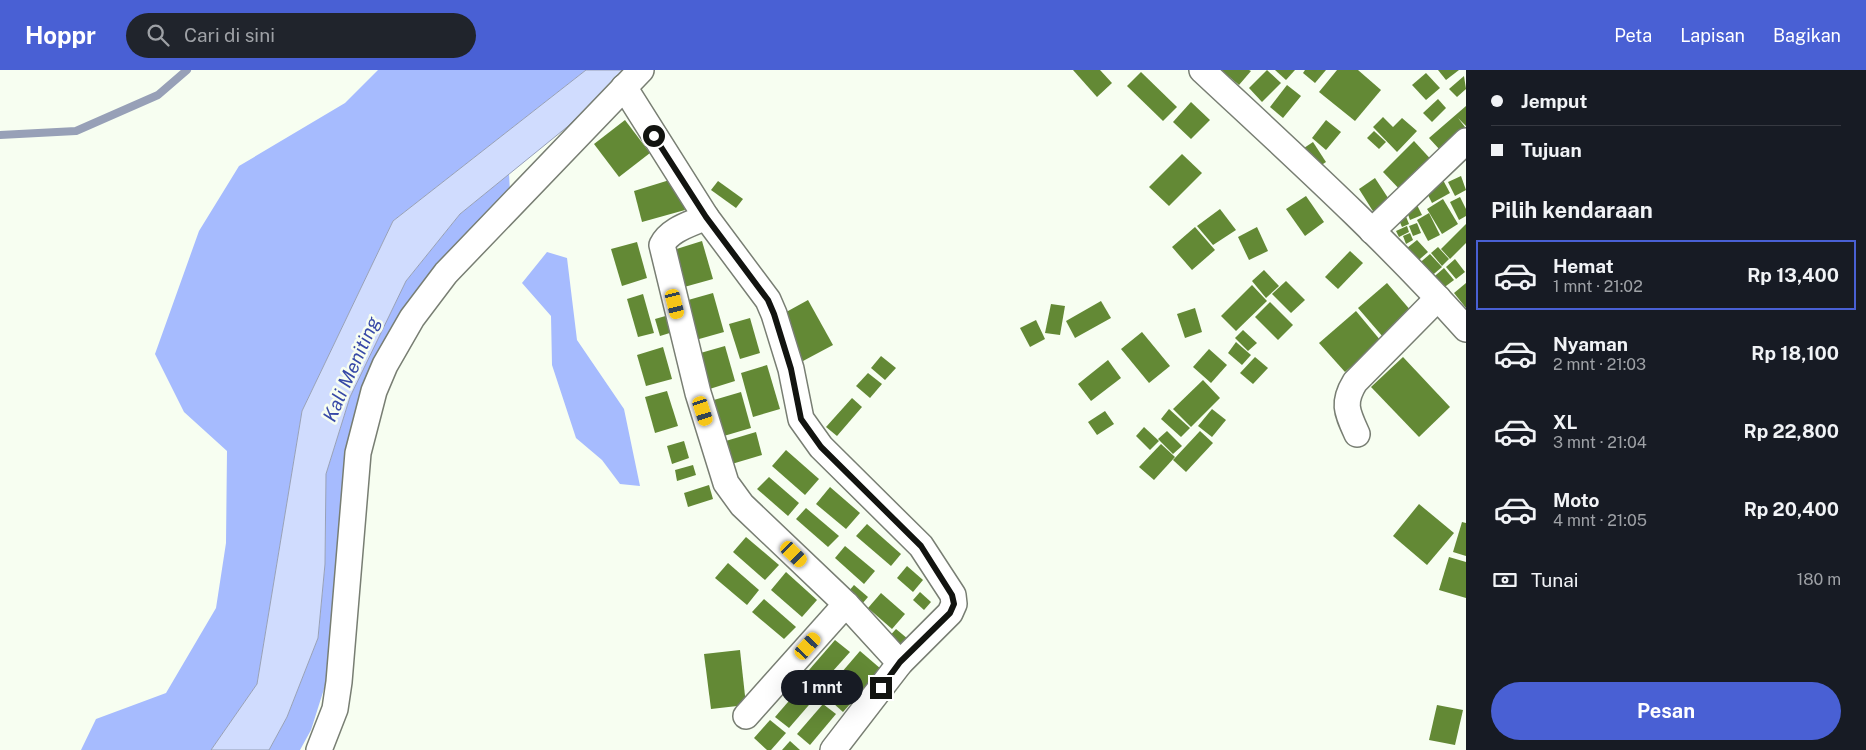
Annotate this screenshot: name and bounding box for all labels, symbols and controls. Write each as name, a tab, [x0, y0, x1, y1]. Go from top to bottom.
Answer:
search box	[126, 13, 476, 58]
text: Hoppr	[25, 21, 96, 49]
icon: search	[144, 21, 172, 49]
text: Cari di sini	[184, 24, 275, 46]
text: Peta	[1614, 25, 1652, 46]
text: Lapisan	[1680, 25, 1745, 46]
text: Bagikan	[1773, 25, 1841, 46]
text: Jemput	[1521, 90, 1587, 112]
route start	[643, 125, 665, 147]
text: Tujuan	[1521, 139, 1582, 161]
text: Pilih kendaraan	[1491, 197, 1653, 223]
icon: car	[1493, 253, 1538, 298]
text: Hemat	[1553, 255, 1614, 277]
text: Rp 13,400	[1747, 264, 1839, 286]
text: 1 mnt · 21:02	[1553, 277, 1643, 296]
car	[664, 288, 685, 320]
water label: Kali Meniting	[318, 312, 384, 425]
icon: car	[1493, 331, 1538, 376]
text: Nyaman	[1553, 333, 1628, 355]
text: Rp 18,100	[1751, 342, 1839, 364]
text: 2 mnt · 21:03	[1553, 355, 1646, 374]
car	[691, 394, 714, 428]
icon: car	[1493, 409, 1538, 454]
text: XL	[1553, 411, 1578, 433]
text: Rp 22,800	[1744, 420, 1839, 442]
text: 3 mnt · 21:04	[1553, 433, 1647, 452]
icon: car	[1493, 487, 1538, 532]
text: Moto	[1553, 489, 1599, 511]
text: Rp 20,400	[1744, 498, 1839, 520]
text: 4 mnt · 21:05	[1553, 511, 1647, 530]
car	[777, 538, 810, 570]
icon: cash	[1491, 566, 1519, 594]
text: Tunai	[1531, 569, 1579, 591]
text: 180 m	[1797, 570, 1841, 589]
car	[792, 630, 823, 662]
callout: 1 mnt	[781, 670, 864, 706]
route end	[870, 677, 892, 699]
text: 1 mnt	[802, 678, 842, 697]
button: Pesan	[1491, 682, 1841, 740]

